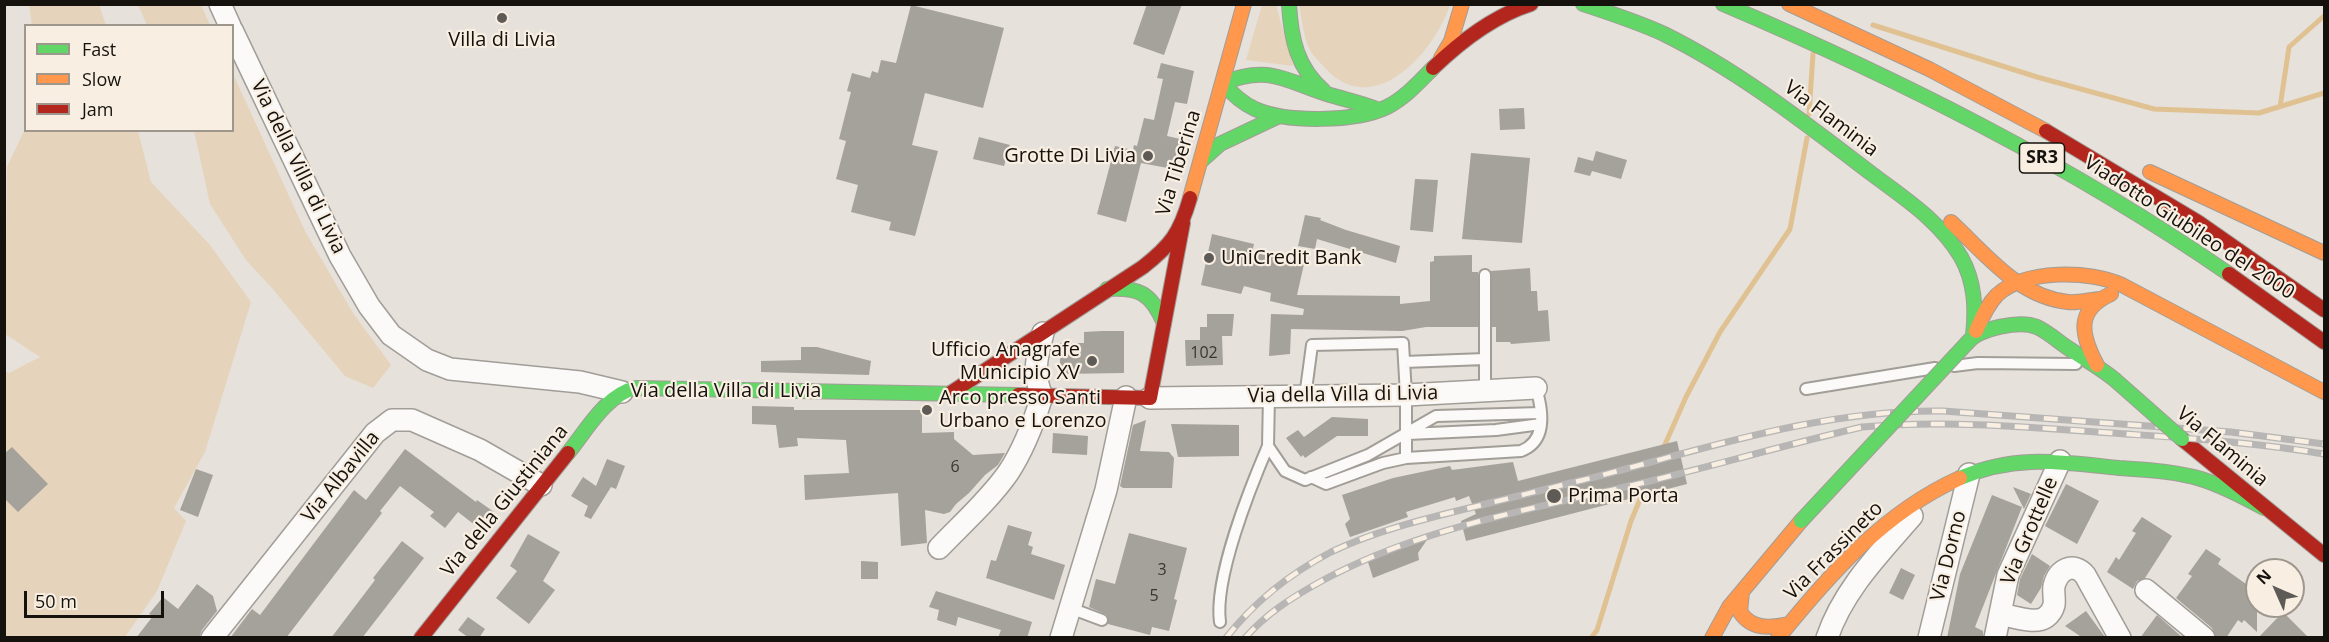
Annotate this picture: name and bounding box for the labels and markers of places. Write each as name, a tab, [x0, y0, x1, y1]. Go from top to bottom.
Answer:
marker: Villa di Livia	[495, 11, 509, 25]
place label: Villa di Livia	[448, 28, 556, 52]
place label: Grotte Di Livia	[1004, 144, 1136, 168]
marker: Grotte Di Livia	[1141, 149, 1155, 163]
place label: UniCredit Bank	[1221, 246, 1361, 270]
marker: UniCredit Bank	[1202, 251, 1216, 265]
place label: Ufficio Anagrafe Municipio XV	[931, 338, 1080, 385]
marker: Ufficio Anagrafe Municipio XV	[1085, 354, 1099, 368]
place label: Arco presso Santi Urbano e Lorenzo	[939, 386, 1107, 433]
marker: Arco presso Santi Urbano e Lorenzo	[920, 403, 934, 417]
place label: Prima Porta	[1568, 484, 1679, 508]
marker: Prima Porta	[1545, 487, 1563, 505]

